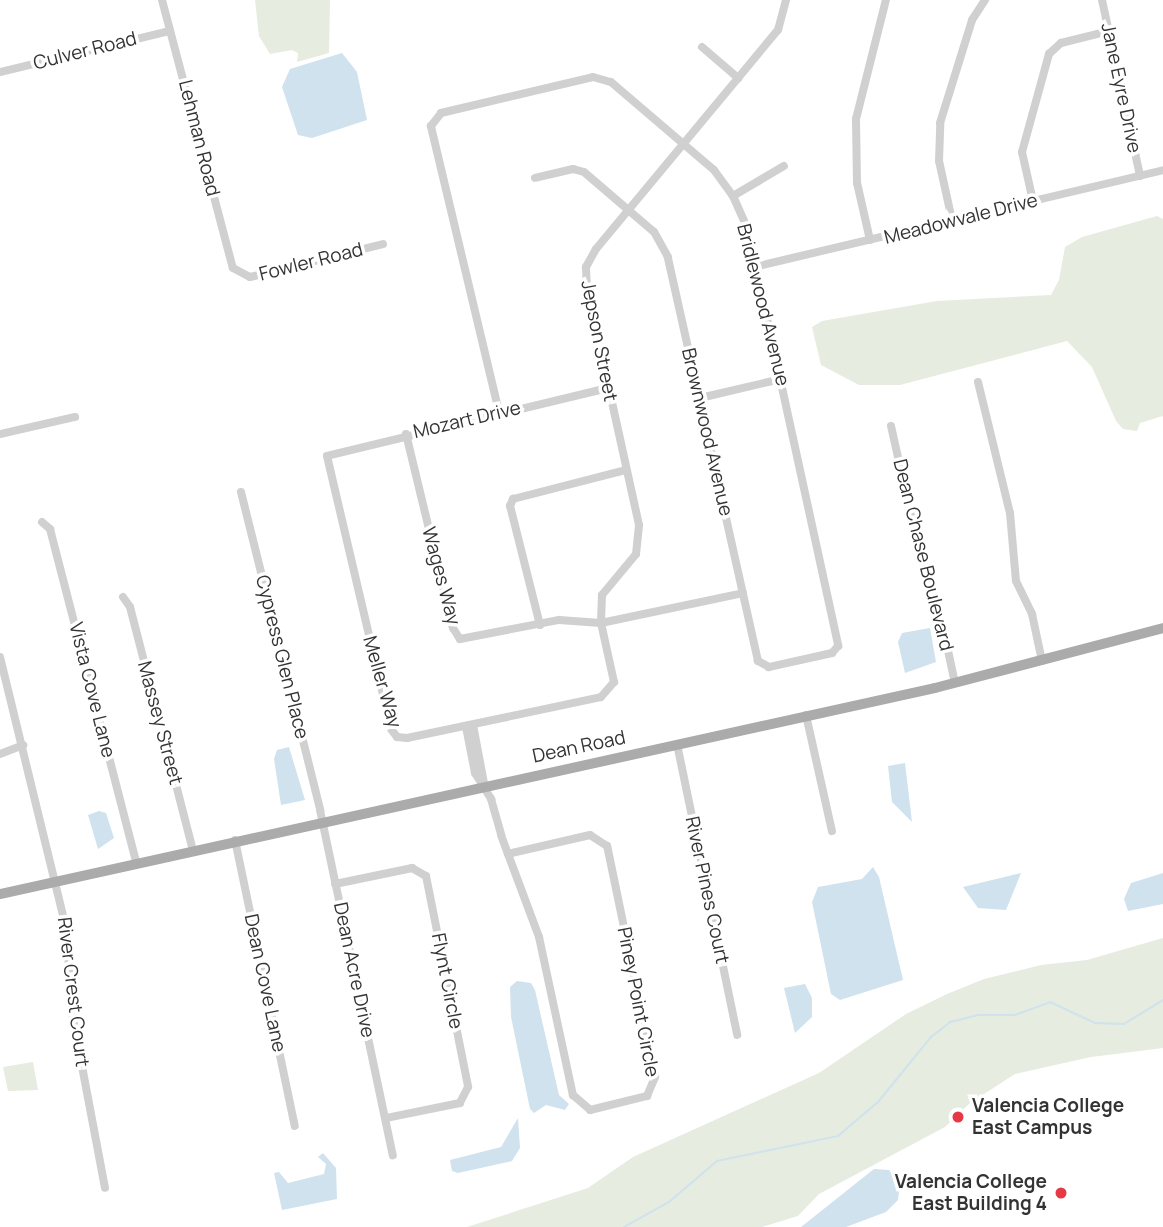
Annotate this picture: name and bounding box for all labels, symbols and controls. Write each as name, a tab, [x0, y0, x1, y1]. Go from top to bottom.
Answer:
street label: Jane Eyre Drive	[1096, 21, 1146, 155]
street label: Culver Road	[31, 27, 139, 75]
street label: Lehman Road	[174, 78, 224, 198]
street label: Meadowvale Drive	[882, 189, 1040, 249]
street label: Bridlewood Avenue	[732, 222, 794, 388]
street label: Fowler Road	[257, 238, 365, 286]
street label: Jepson Street	[576, 279, 622, 403]
street label: Brownwood Avenue	[677, 346, 737, 518]
street label: Mozart Drive	[411, 397, 523, 443]
street label: Dean Chase Boulevard	[888, 457, 958, 653]
street label: Wages Way	[417, 524, 465, 628]
street label: Cypress Glen Place	[251, 573, 313, 741]
street label: Vista Cove Lane	[64, 620, 120, 760]
street label: Meller Way	[358, 633, 406, 731]
street label: Massey Street	[133, 659, 187, 787]
street label: Dean Road	[530, 726, 628, 768]
street label: River Pines Court	[680, 814, 734, 966]
street label: Dean Acre Drive	[329, 900, 379, 1040]
street label: Dean Cove Lane	[239, 912, 291, 1054]
street label: River Crest Court	[52, 916, 94, 1068]
street label: Piney Point Circle	[612, 925, 664, 1079]
street label: Flynt Circle	[427, 931, 467, 1031]
place label: Valencia College East Campus	[972, 1095, 1124, 1139]
marker: Valencia College East Campus	[950, 1109, 966, 1125]
place label: Valencia College East Building 4	[895, 1171, 1047, 1215]
marker: Valencia College East Building 4	[1053, 1185, 1069, 1201]

